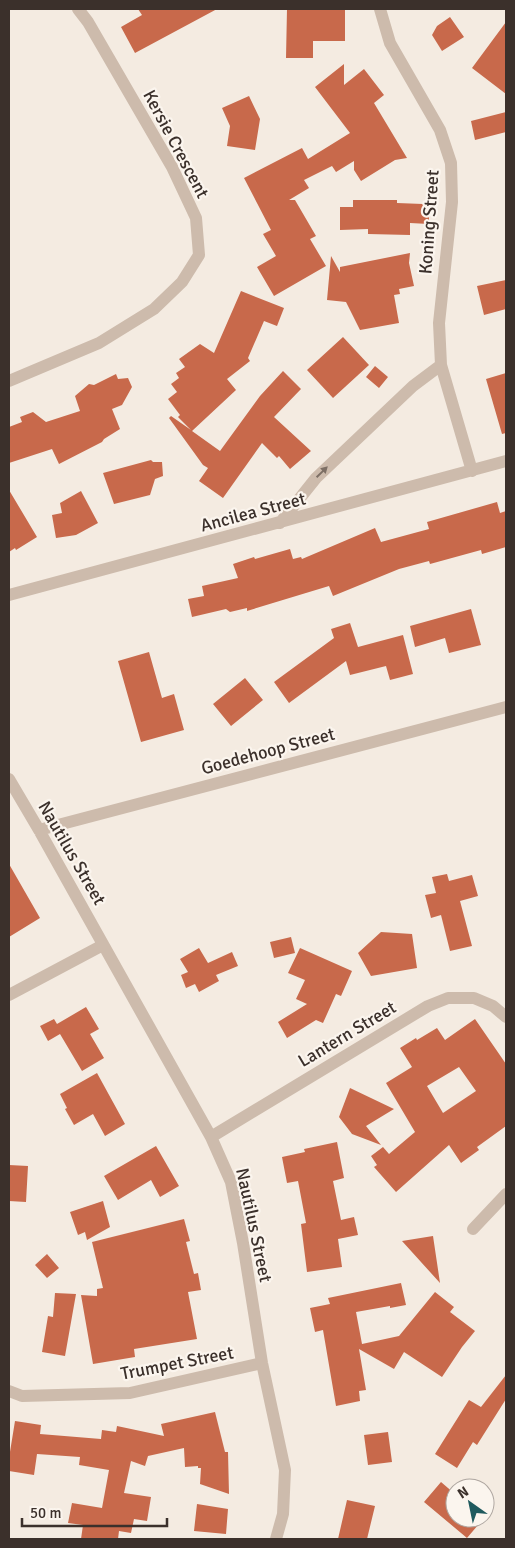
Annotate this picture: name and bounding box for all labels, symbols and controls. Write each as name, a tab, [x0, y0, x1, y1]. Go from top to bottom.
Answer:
street label: Kersie Crescent	[138, 86, 214, 202]
street label: Koning Street	[414, 169, 444, 275]
one-way arrow	[316, 466, 328, 478]
street label: Ancilea Street	[198, 487, 308, 537]
street label: Goedehoop Street	[199, 723, 337, 779]
street label: Nautilus Street	[33, 797, 111, 909]
street label: Lantern Street	[294, 996, 400, 1072]
street label: Nautilus Street	[231, 1166, 277, 1284]
street label: Trumpet Street	[119, 1341, 235, 1385]
north arrow	[445, 1478, 495, 1528]
text: N	[454, 1483, 472, 1502]
scale bar	[22, 1496, 168, 1528]
text: 50 m	[30, 1504, 61, 1522]

